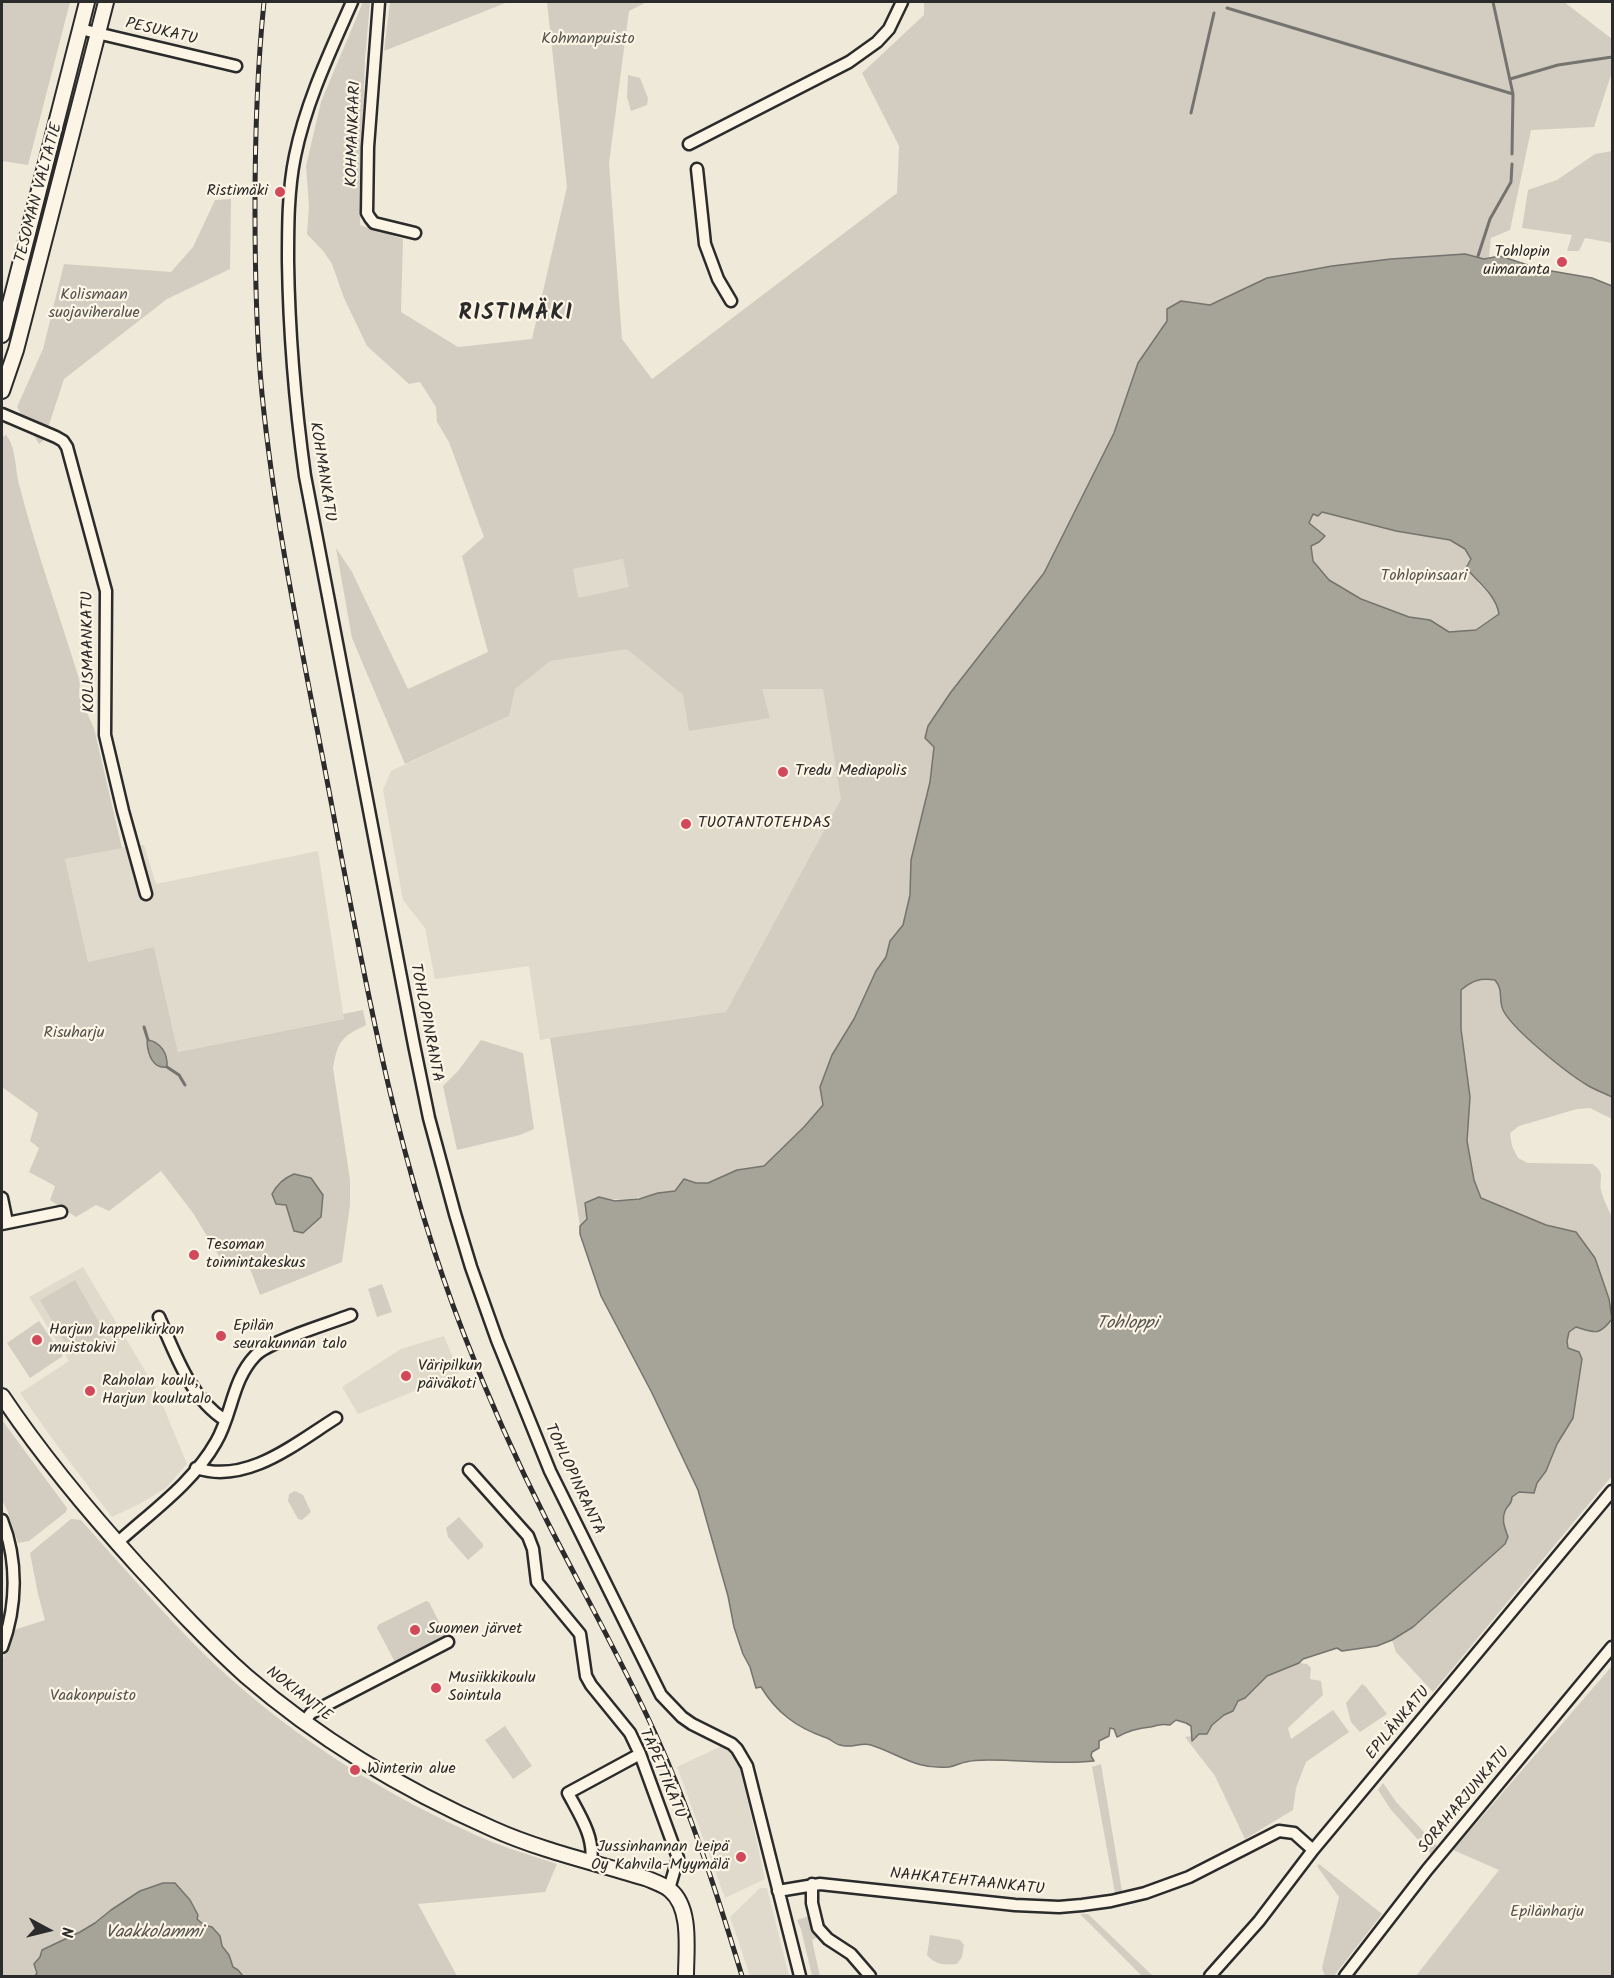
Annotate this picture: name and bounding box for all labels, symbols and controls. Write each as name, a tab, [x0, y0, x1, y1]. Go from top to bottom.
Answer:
street label: PESUKATU	[123, 15, 199, 51]
park label: Kohmanpuisto	[541, 30, 635, 50]
street label: KOHMANKAARI	[344, 81, 366, 187]
street label: TESOMAN VALTATIE	[12, 121, 68, 265]
place label: Ristimäki	[206, 182, 268, 202]
marker: Ristimäki	[273, 185, 287, 199]
place label: Tohlopin uimaranta	[1483, 243, 1550, 281]
marker: Tohlopin uimaranta	[1555, 255, 1569, 269]
park label: Kolismaan suojaviheralue	[48, 286, 140, 324]
district label: RISTIMÄKI	[459, 302, 573, 328]
street label: KOHMANKATU	[304, 421, 338, 523]
park label: Tohlopinsaari	[1381, 567, 1467, 587]
street label: KOLISMAANKATU	[79, 591, 101, 713]
place label: Tredu Mediapolis	[795, 762, 907, 782]
marker: Tredu Mediapolis	[776, 765, 790, 779]
place label: TUOTANTOTEHDAS	[698, 814, 831, 834]
marker: TUOTANTOTEHDAS	[679, 817, 693, 831]
street label: TOHLOPINRANTA	[404, 962, 446, 1084]
park label: Risuharju	[44, 1024, 104, 1044]
place label: Tesoman toimintakeskus	[206, 1236, 306, 1274]
marker: Tesoman toimintakeskus	[187, 1248, 201, 1262]
water label: Tohloppi	[1096, 1314, 1158, 1336]
place label: Epilän seurakunnan talo	[233, 1317, 347, 1355]
place label: Harjun kappelikirkon muistokivi	[49, 1321, 184, 1359]
marker: Epilän seurakunnan talo	[214, 1329, 228, 1343]
marker: Harjun kappelikirkon muistokivi	[30, 1333, 44, 1347]
place label: Väripilkun päiväkoti	[418, 1357, 482, 1395]
marker: Väripilkun päiväkoti	[399, 1369, 413, 1383]
place label: Raholan koulu, Harjun koulutalo	[102, 1372, 211, 1410]
marker: Raholan koulu, Harjun koulutalo	[83, 1384, 97, 1398]
street label: TOHLOPINRANTA	[539, 1421, 607, 1539]
place label: Suomen järvet	[427, 1620, 522, 1640]
marker: Suomen järvet	[408, 1623, 422, 1637]
street label: NOKIANTIE	[261, 1663, 335, 1727]
place label: Musiikkikoulu Sointula	[448, 1669, 536, 1707]
marker: Musiikkikoulu Sointula	[429, 1681, 443, 1695]
street label: EPILÄNKATU	[1363, 1684, 1435, 1764]
park label: Vaakonpuisto	[50, 1687, 136, 1707]
street label: TAPETTIKATU	[633, 1726, 689, 1822]
street label: SORAHARJUNKATU	[1415, 1744, 1515, 1858]
place label: Winterin alue	[367, 1760, 456, 1780]
marker: Winterin alue	[348, 1763, 362, 1777]
place label: Jussinhannan Leipä Oy Kahvila-Myymälä	[591, 1838, 729, 1876]
marker: Jussinhannan Leipä Oy Kahvila-Myymälä	[734, 1850, 748, 1864]
street label: NAHKATEHTAANKATU	[889, 1865, 1045, 1901]
north arrow	[18, 1900, 78, 1960]
park label: Epilänharju	[1510, 1903, 1584, 1923]
water label: Vaakkolammi	[105, 1923, 203, 1945]
text: N	[53, 1926, 79, 1939]

